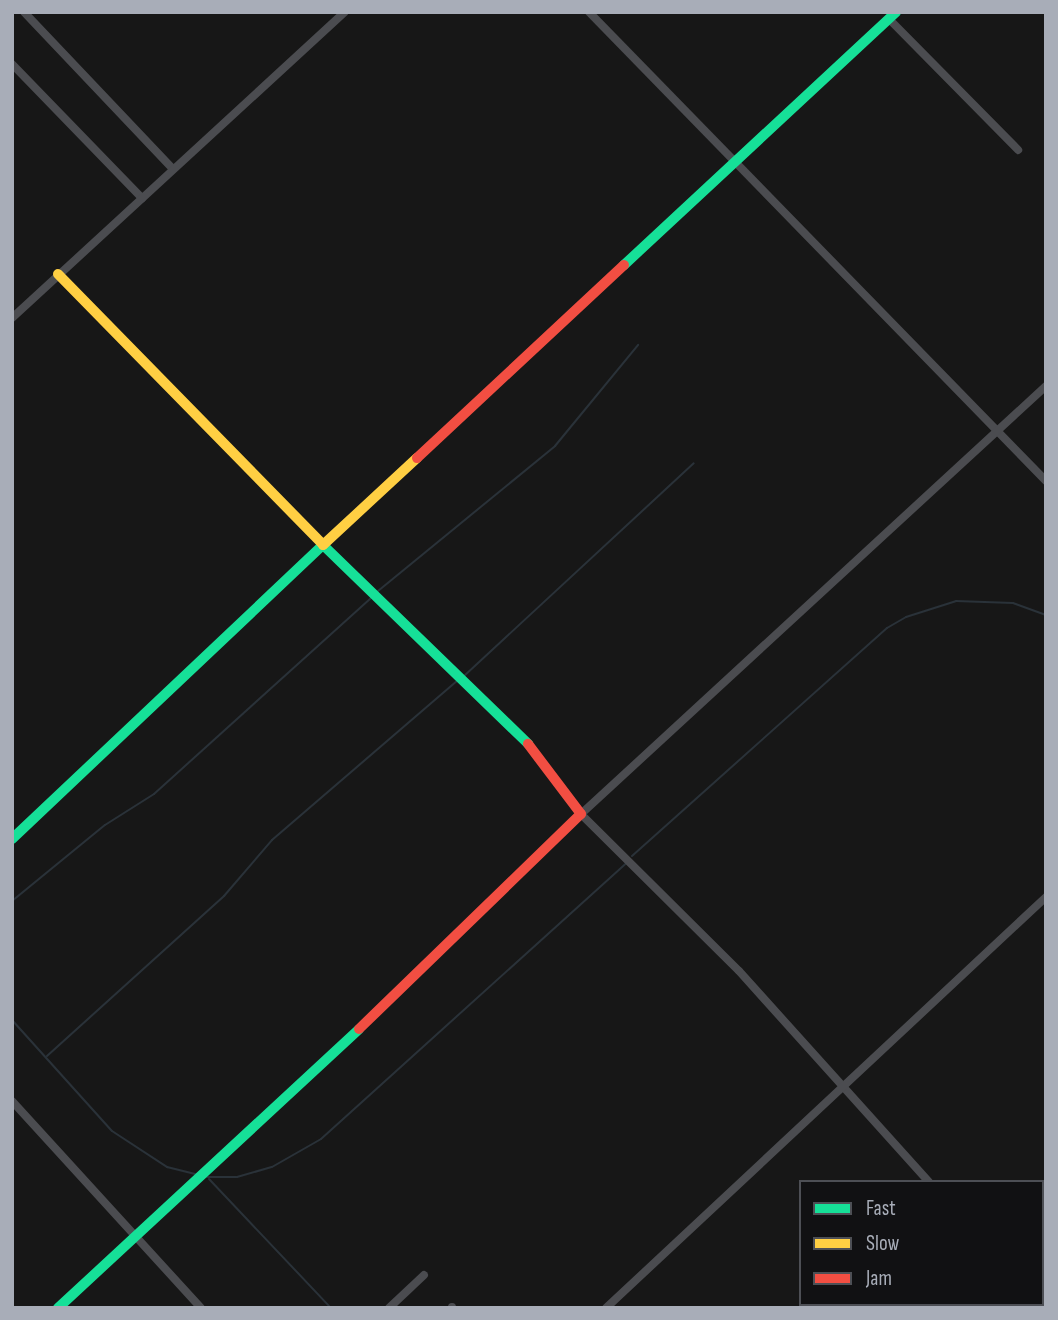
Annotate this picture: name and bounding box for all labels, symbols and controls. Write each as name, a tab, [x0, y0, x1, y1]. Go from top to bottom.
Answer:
legend	[799, 1180, 1044, 1306]
text: Fast	[866, 1196, 896, 1221]
text: Slow	[866, 1231, 899, 1256]
text: Jam	[866, 1266, 892, 1291]

